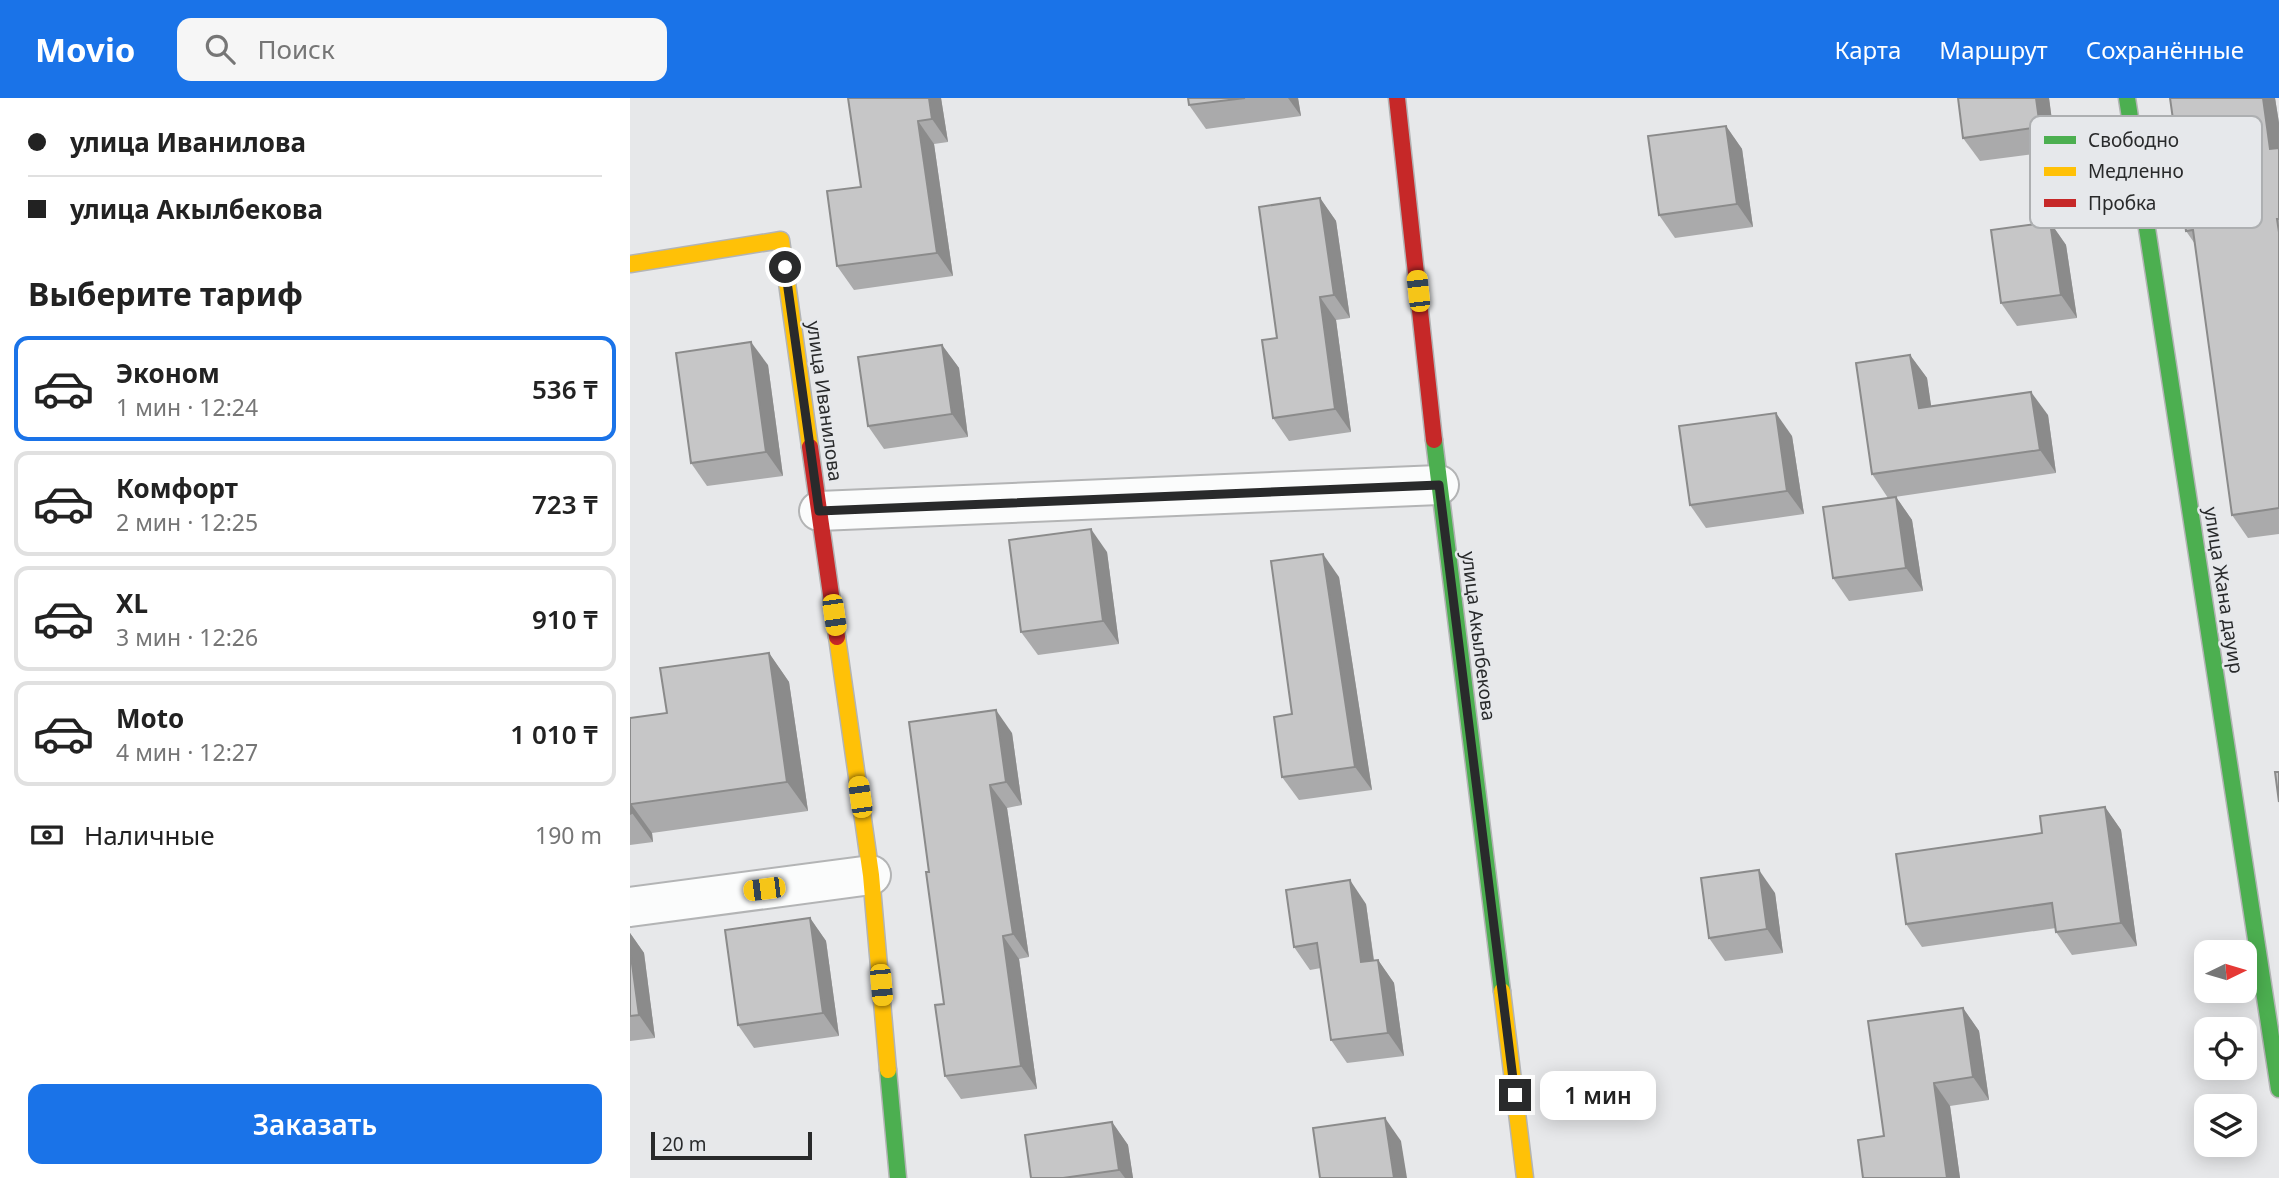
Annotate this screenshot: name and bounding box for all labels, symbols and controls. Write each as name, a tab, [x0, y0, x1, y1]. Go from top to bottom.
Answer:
search box	[177, 18, 667, 81]
text: Movio	[35, 27, 135, 72]
icon: search	[201, 30, 239, 68]
text: Поиск	[257, 31, 335, 67]
text: Карта	[1834, 33, 1901, 66]
text: Маршрут	[1939, 33, 2048, 66]
text: Сохранённые	[2086, 33, 2244, 66]
legend	[2030, 116, 2262, 228]
text: улица Иванилова	[70, 124, 306, 160]
text: Свободно	[2088, 127, 2179, 153]
text: Медленно	[2088, 158, 2184, 184]
text: Пробка	[2088, 190, 2156, 216]
text: улица Акылбекова	[70, 191, 323, 227]
route start	[769, 251, 801, 283]
car	[1406, 269, 1431, 313]
text: Выберите тариф	[28, 272, 303, 315]
street label: улица Иванилова	[801, 319, 849, 483]
text: Эконом	[116, 355, 220, 391]
icon: car	[32, 357, 95, 420]
text: 536 ₸	[532, 371, 598, 407]
text: 1 мин · 12:24	[116, 391, 258, 423]
text: Комфорт	[116, 470, 238, 506]
icon: car	[32, 472, 95, 535]
text: 723 ₸	[532, 486, 598, 522]
street label: улица Жана дауир	[2198, 505, 2250, 675]
text: 2 мин · 12:25	[116, 506, 258, 538]
street label: улица Акылбекова	[1456, 550, 1502, 722]
text: XL	[116, 585, 148, 621]
icon: car	[32, 587, 95, 650]
car	[821, 593, 848, 637]
text: 910 ₸	[532, 601, 598, 637]
text: 3 мин · 12:26	[116, 621, 258, 653]
text: Moto	[116, 700, 184, 736]
icon: car	[32, 702, 95, 765]
text: 1 010 ₸	[510, 716, 598, 752]
text: 4 мин · 12:27	[116, 736, 258, 768]
car	[847, 775, 874, 819]
icon: cash	[28, 816, 66, 854]
text: Наличные	[84, 817, 215, 853]
text: 190 m	[535, 819, 602, 851]
car	[742, 876, 787, 902]
north arrow	[2194, 940, 2258, 1003]
map controls	[2194, 940, 2257, 1157]
car	[869, 963, 894, 1007]
button: locate	[2194, 1017, 2257, 1080]
callout: 1 мин	[1540, 1070, 1655, 1119]
route end	[1499, 1079, 1531, 1111]
text: 1 мин	[1564, 1079, 1632, 1111]
button: Заказать	[28, 1084, 602, 1164]
button: layers	[2194, 1094, 2257, 1157]
scale bar	[651, 1129, 812, 1161]
text: 20 m	[662, 1131, 706, 1157]

